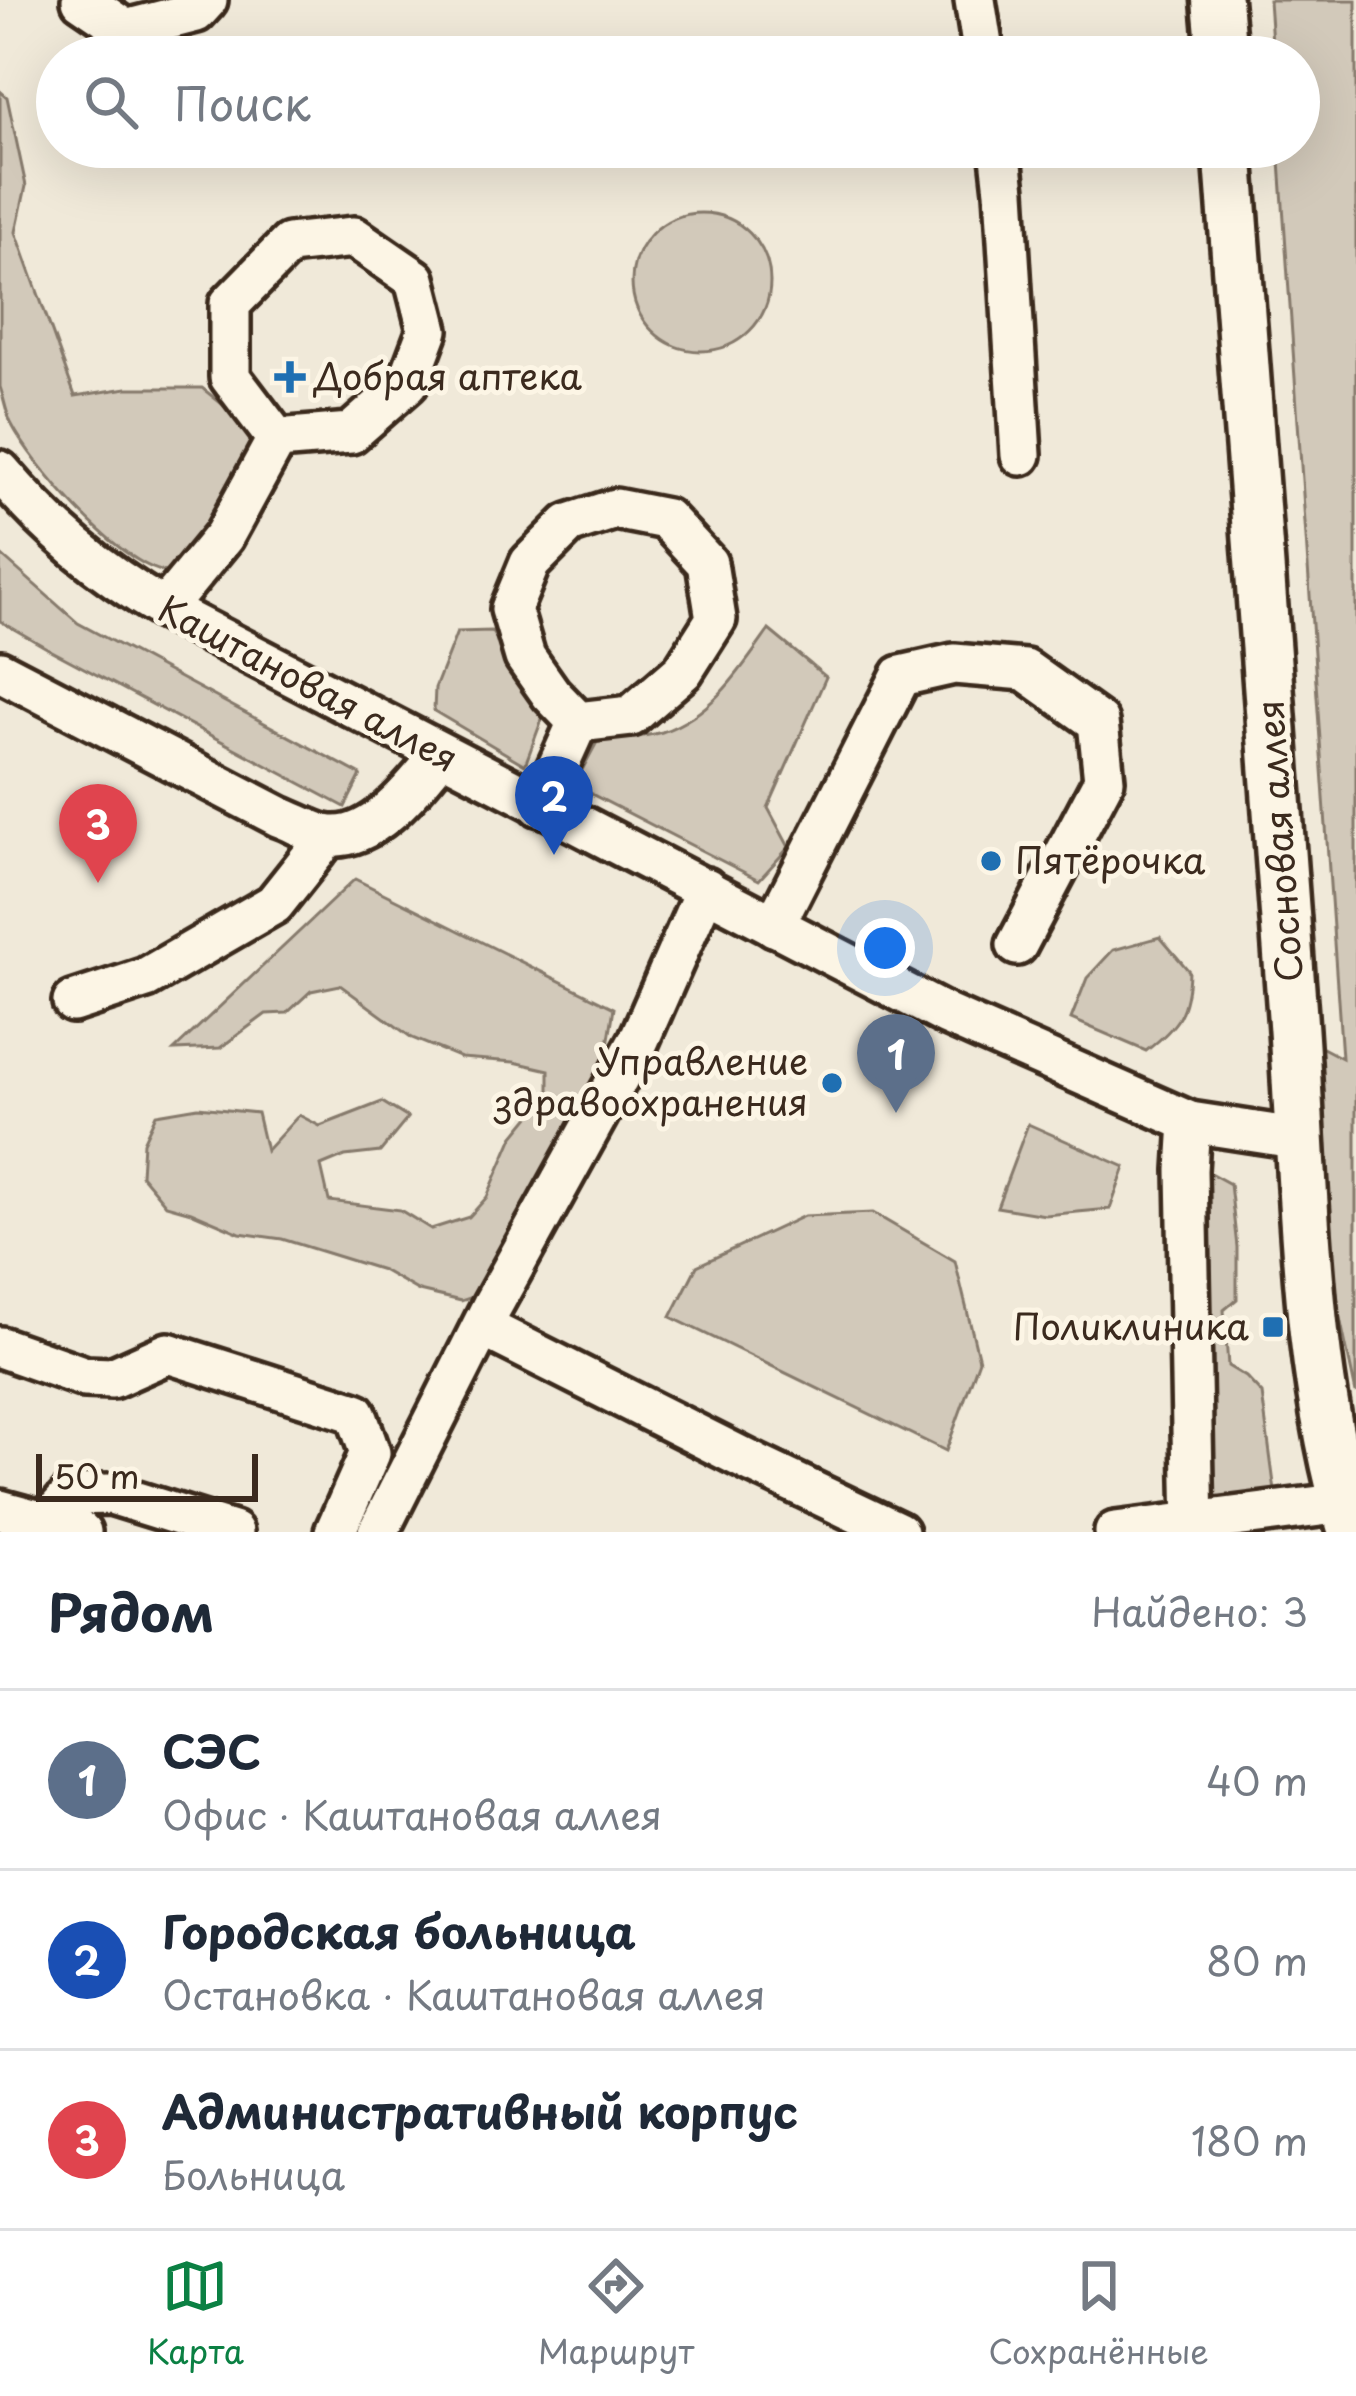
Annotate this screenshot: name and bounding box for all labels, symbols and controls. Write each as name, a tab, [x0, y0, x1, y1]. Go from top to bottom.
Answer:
search box	[36, 36, 1320, 168]
text: Поиск	[174, 68, 311, 136]
icon: search	[78, 69, 144, 135]
place label: Добрая аптека	[313, 348, 582, 402]
marker: Добрая аптека	[277, 364, 303, 390]
street label: Каштановая аллея	[150, 580, 468, 784]
street label: Сосновая аллея	[1241, 698, 1315, 984]
pin: 2	[515, 756, 593, 855]
pin: 3	[59, 784, 137, 883]
place label: Пятёрочка	[1015, 832, 1206, 886]
marker: Пятёрочка	[978, 848, 1004, 874]
your location	[855, 918, 915, 978]
pin: 1	[857, 1014, 935, 1113]
place label: Управление здравоохранения	[493, 1033, 808, 1128]
marker: Управление здравоохранения	[819, 1070, 845, 1096]
place label: Поликлиника	[1013, 1298, 1249, 1352]
marker: Поликлиника	[1260, 1314, 1286, 1340]
scale bar	[36, 1448, 258, 1501]
text: 50 m	[54, 1450, 140, 1500]
text: Рядом	[48, 1572, 214, 1649]
text: Найдено: 3	[1091, 1581, 1308, 1640]
text: СЭС	[162, 1716, 261, 1784]
text: 1	[78, 1750, 96, 1809]
text: 40 m	[1206, 1750, 1308, 1809]
text: Офис · Каштановая аллея	[162, 1784, 662, 1843]
text: Городская больница	[162, 1896, 636, 1964]
text: 2	[73, 1930, 101, 1989]
text: 80 m	[1206, 1930, 1308, 1989]
text: Остановка · Каштановая аллея	[162, 1964, 766, 2023]
text: Административный корпус	[162, 2076, 798, 2144]
text: 3	[74, 2110, 100, 2169]
text: 180 m	[1191, 2110, 1308, 2169]
text: Больница	[162, 2144, 345, 2203]
tab: Карта	[147, 2253, 244, 2375]
tab: Маршрут	[538, 2253, 694, 2375]
tab: Сохранённые	[988, 2253, 1209, 2375]

